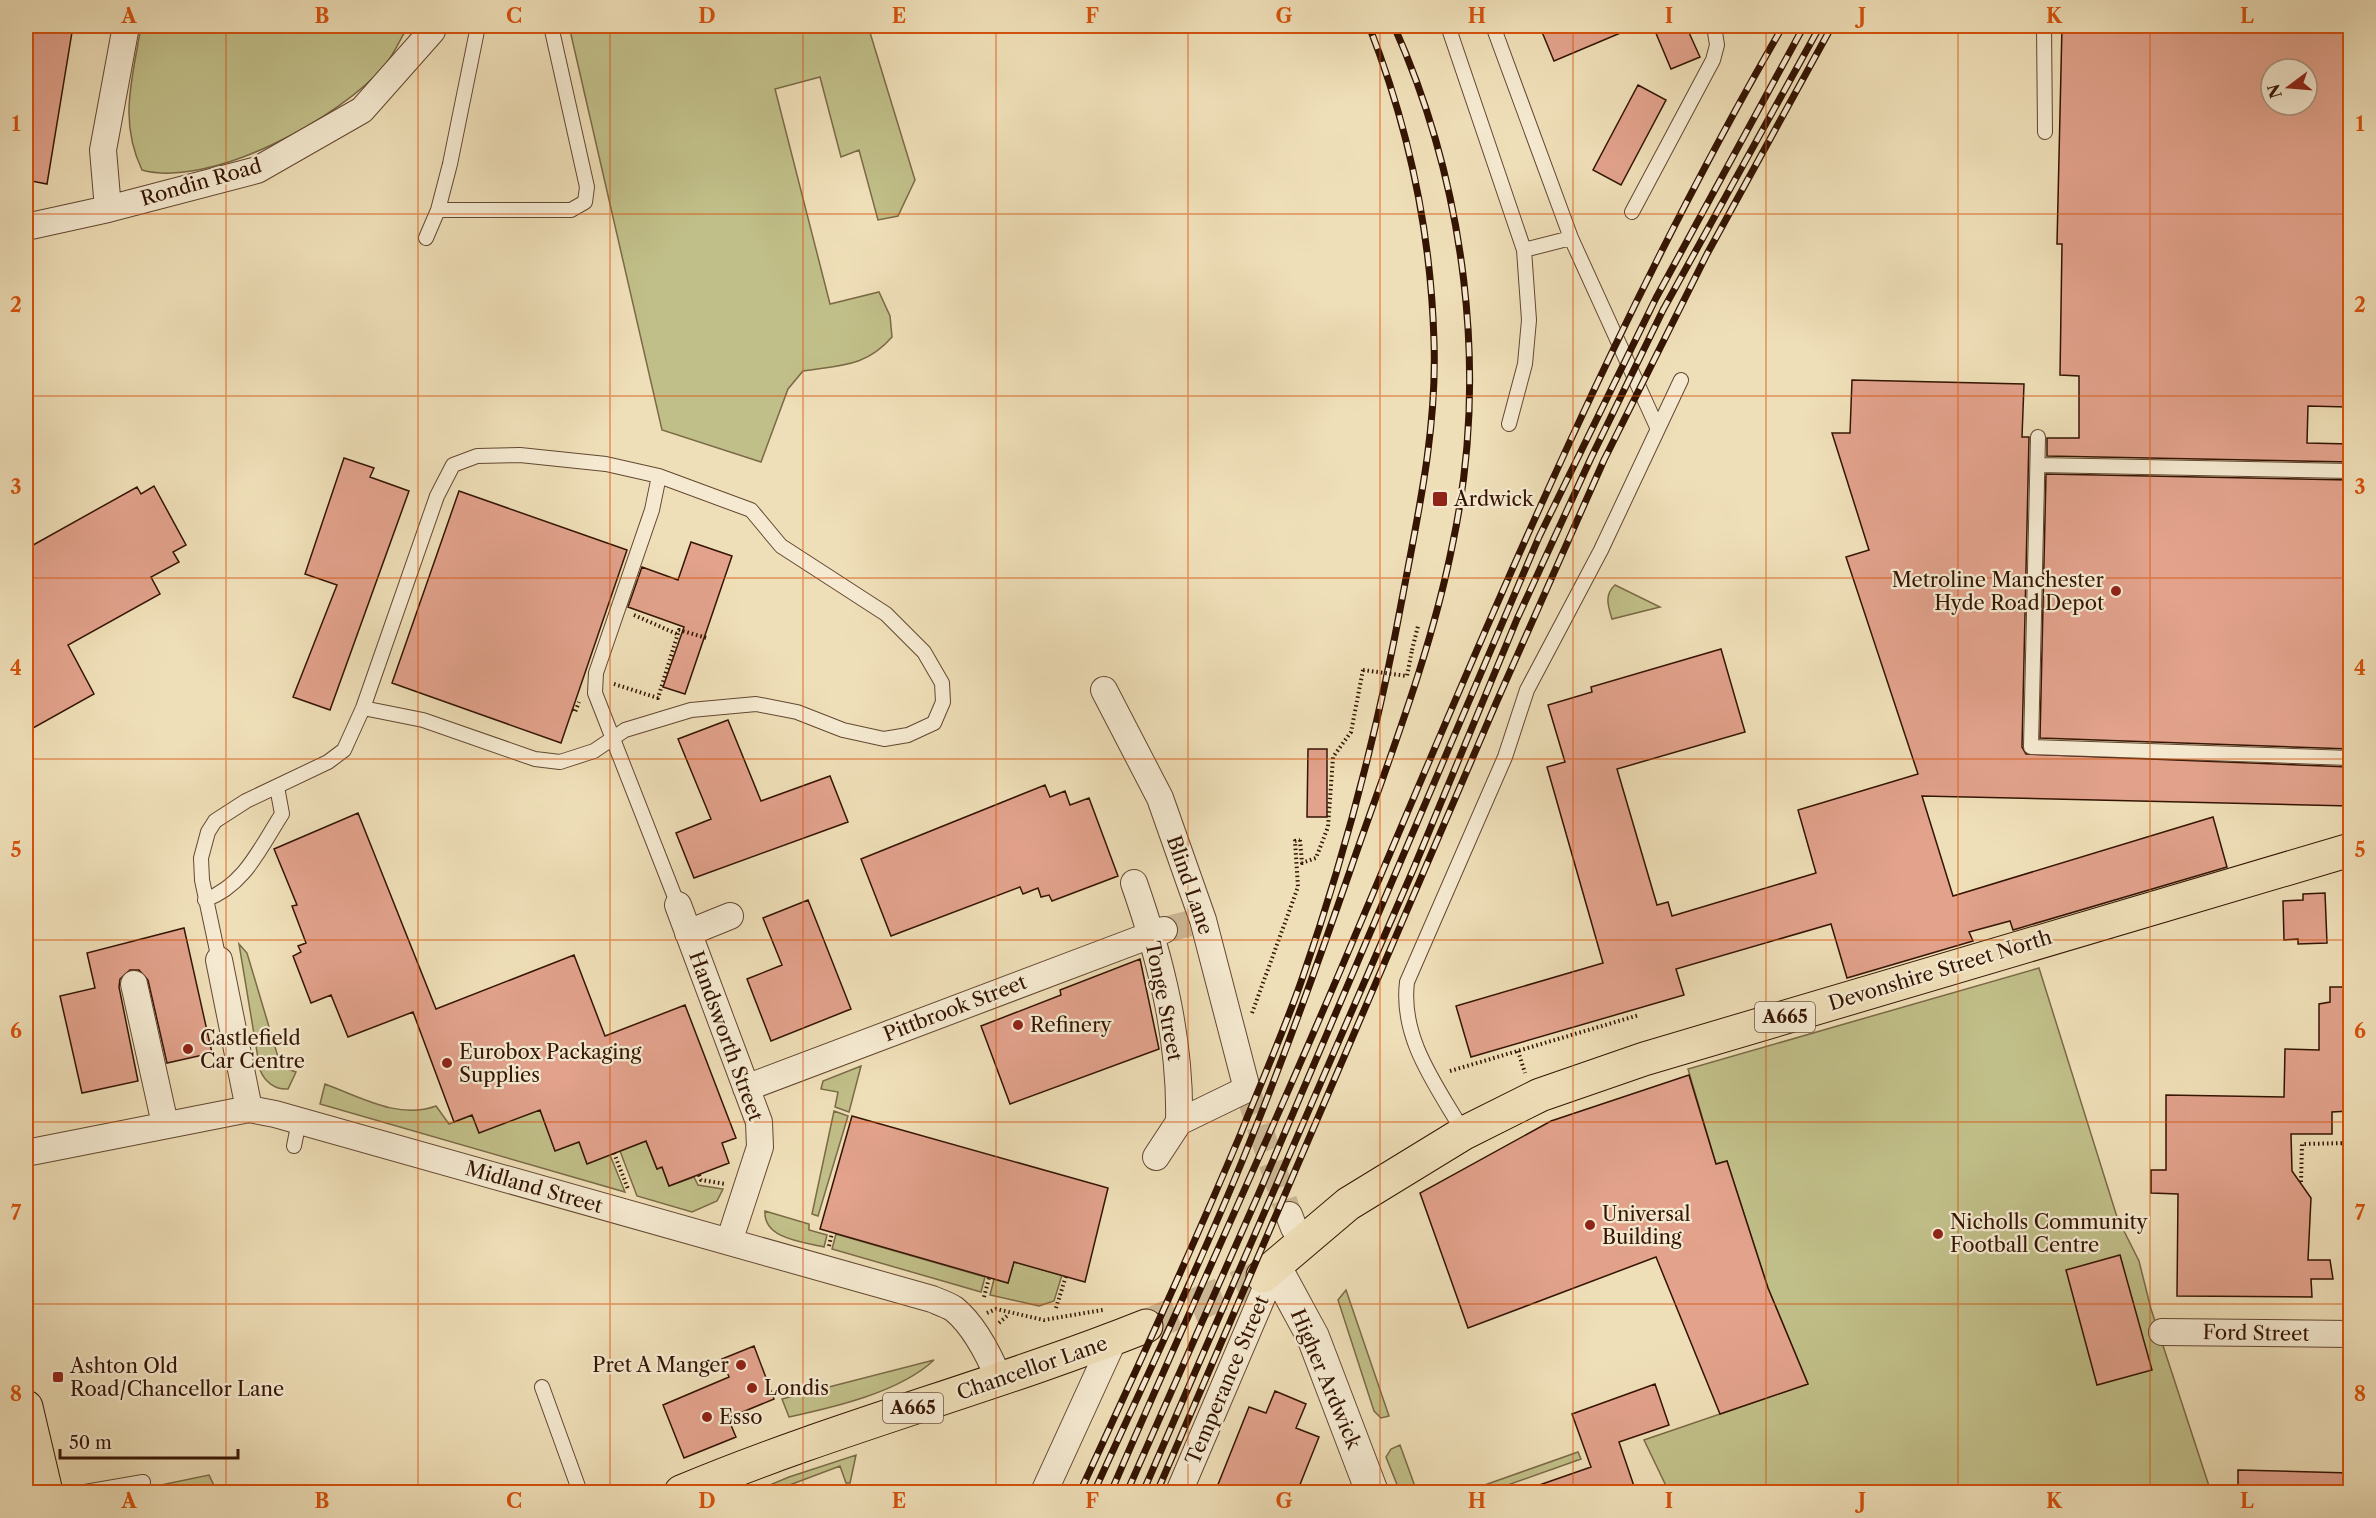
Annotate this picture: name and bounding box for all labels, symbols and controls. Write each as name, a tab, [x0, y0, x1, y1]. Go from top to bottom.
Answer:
text: A	[120, 4, 137, 28]
text: B	[315, 4, 330, 28]
text: C	[506, 4, 522, 28]
text: D	[698, 4, 716, 28]
text: E	[892, 4, 906, 28]
text: F	[1085, 4, 1099, 28]
text: G	[1276, 4, 1293, 28]
text: H	[1468, 4, 1486, 28]
text: I	[1665, 4, 1673, 28]
text: J	[1854, 4, 1866, 28]
text: K	[2046, 4, 2063, 28]
text: L	[2240, 4, 2254, 28]
north arrow	[2259, 57, 2319, 117]
text: N	[2263, 82, 2286, 101]
text: 1	[12, 112, 21, 136]
text: 1	[2356, 112, 2365, 136]
street label: Rondin Road	[138, 153, 264, 211]
text: 2	[10, 293, 22, 317]
text: 2	[2354, 293, 2366, 317]
text: 3	[10, 475, 22, 499]
text: 3	[2354, 475, 2366, 499]
place label: Ardwick	[1453, 487, 1535, 511]
marker: Ardwick	[1431, 490, 1449, 508]
place label: Metroline Manchester Hyde Road Depot	[1892, 568, 2105, 615]
marker: Metroline Manchester Hyde Road Depot	[2109, 584, 2123, 598]
text: 4	[10, 656, 22, 680]
text: 4	[2354, 656, 2366, 680]
street label: Blind Lane	[1162, 832, 1218, 938]
text: 5	[10, 838, 22, 862]
text: 5	[2354, 838, 2366, 862]
street label: Devonshire Street North	[1825, 924, 2055, 1015]
street label: Tonge Street	[1141, 939, 1187, 1063]
street label: Handsworth Street	[684, 948, 768, 1124]
street label: Pittbrook Street	[880, 970, 1030, 1046]
road number: A665	[1755, 1002, 1815, 1032]
place label: Refinery	[1030, 1013, 1112, 1037]
marker: Refinery	[1011, 1018, 1025, 1032]
text: 6	[10, 1019, 22, 1043]
text: 6	[2354, 1019, 2366, 1043]
place label: Castlefield Car Centre	[200, 1026, 305, 1073]
place label: Eurobox Packaging Supplies	[459, 1040, 642, 1087]
marker: Castlefield Car Centre	[181, 1042, 195, 1056]
marker: Eurobox Packaging Supplies	[440, 1056, 454, 1070]
street label: Midland Street	[463, 1156, 605, 1218]
text: 7	[11, 1201, 22, 1225]
text: 7	[2355, 1201, 2366, 1225]
place label: Universal Building	[1602, 1202, 1690, 1249]
place label: Nicholls Community Football Centre	[1950, 1210, 2149, 1257]
marker: Universal Building	[1583, 1218, 1597, 1232]
marker: Nicholls Community Football Centre	[1931, 1227, 1945, 1241]
street label: Temperance Street	[1180, 1292, 1274, 1468]
street label: Higher Ardwick	[1286, 1305, 1367, 1454]
street label: Ford Street	[2202, 1320, 2310, 1346]
street label: Chancellor Lane	[954, 1331, 1110, 1405]
place label: Pret A Manger	[592, 1353, 730, 1377]
place label: Ashton Old Road/Chancellor Lane	[69, 1354, 284, 1401]
marker: Pret A Manger	[734, 1358, 748, 1372]
marker: Ashton Old Road/Chancellor Lane	[51, 1370, 65, 1384]
place label: Londis	[764, 1376, 829, 1400]
marker: Londis	[745, 1381, 759, 1395]
text: 8	[10, 1382, 22, 1406]
text: 8	[2354, 1382, 2366, 1406]
road number: A665	[883, 1393, 943, 1423]
place label: Esso	[719, 1405, 762, 1429]
marker: Esso	[700, 1410, 714, 1424]
scale bar	[60, 1422, 238, 1460]
text: 50 m	[69, 1432, 112, 1454]
text: A	[120, 1489, 137, 1513]
text: B	[315, 1489, 330, 1513]
text: C	[506, 1489, 522, 1513]
text: D	[698, 1489, 716, 1513]
text: E	[892, 1489, 906, 1513]
text: F	[1085, 1489, 1099, 1513]
text: G	[1276, 1489, 1293, 1513]
text: H	[1468, 1489, 1486, 1513]
text: I	[1665, 1489, 1673, 1513]
text: J	[1854, 1489, 1866, 1513]
text: K	[2046, 1489, 2063, 1513]
text: L	[2240, 1489, 2254, 1513]

